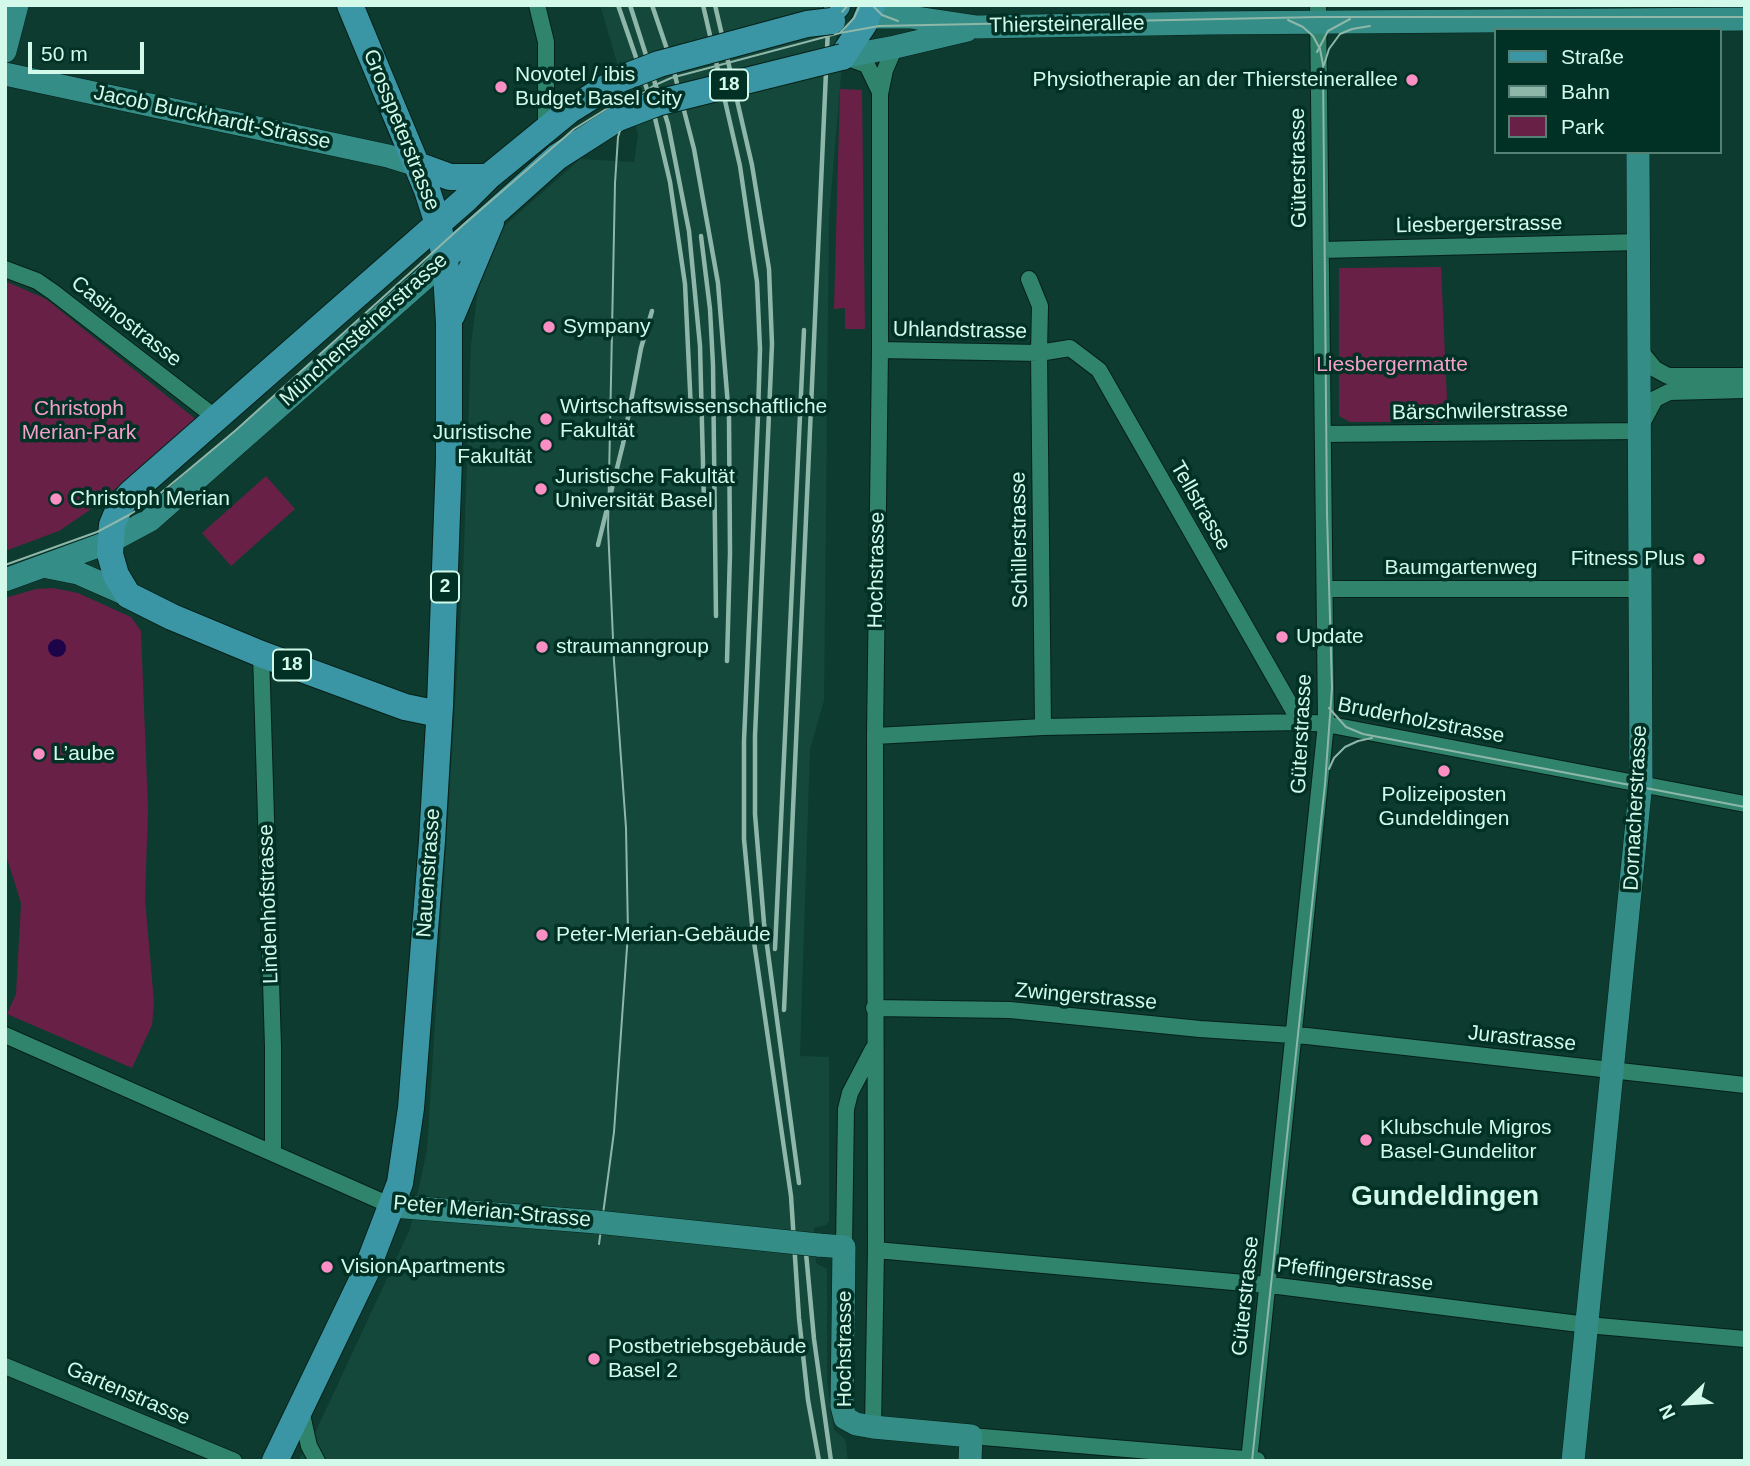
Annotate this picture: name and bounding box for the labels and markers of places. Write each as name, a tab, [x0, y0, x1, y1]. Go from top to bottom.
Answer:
place label: Novotel / ibis Budget Basel City	[515, 62, 682, 112]
place label: Physiotherapie an der Thiersteinerallee	[1033, 67, 1398, 93]
marker: Physiotherapie an der Thiersteinerallee	[1404, 72, 1420, 88]
marker: Novotel / ibis Budget Basel City	[493, 79, 509, 95]
place label: Sympany	[563, 314, 651, 340]
marker: Sympany	[541, 319, 557, 335]
place label: Wirtschaftswissenschaftliche Fakultät	[560, 394, 827, 444]
marker: Wirtschaftswissenschaftliche Fakultät	[538, 411, 554, 427]
place label: Juristische Fakultät	[433, 420, 532, 470]
marker: Juristische Fakultät	[538, 437, 554, 453]
place label: Juristische Fakultät Universität Basel	[555, 464, 735, 514]
marker: Juristische Fakultät Universität Basel	[533, 481, 549, 497]
place label: Christoph Merian	[70, 486, 230, 512]
marker: Christoph Merian	[48, 491, 64, 507]
place label: Fitness Plus	[1571, 546, 1685, 572]
marker: Fitness Plus	[1691, 551, 1707, 567]
place label: Update	[1296, 624, 1364, 650]
marker: Update	[1274, 629, 1290, 645]
place label: straumanngroup	[556, 634, 709, 660]
marker: straumanngroup	[534, 639, 550, 655]
place label: L’aube	[53, 741, 115, 767]
marker: L’aube	[31, 746, 47, 762]
marker: Polizeiposten Gundeldingen	[1436, 763, 1452, 779]
place label: Polizeiposten Gundeldingen	[1379, 782, 1509, 832]
place label: Peter-Merian-Gebäude	[556, 922, 771, 948]
marker: Peter-Merian-Gebäude	[534, 927, 550, 943]
place label: Klubschule Migros Basel-Gundelitor	[1380, 1115, 1552, 1165]
marker: Klubschule Migros Basel-Gundelitor	[1358, 1132, 1374, 1148]
place label: VisionApartments	[341, 1254, 505, 1280]
marker: VisionApartments	[319, 1259, 335, 1275]
place label: Postbetriebsgebäude Basel 2	[608, 1334, 806, 1384]
marker: Postbetriebsgebäude Basel 2	[586, 1351, 602, 1367]

